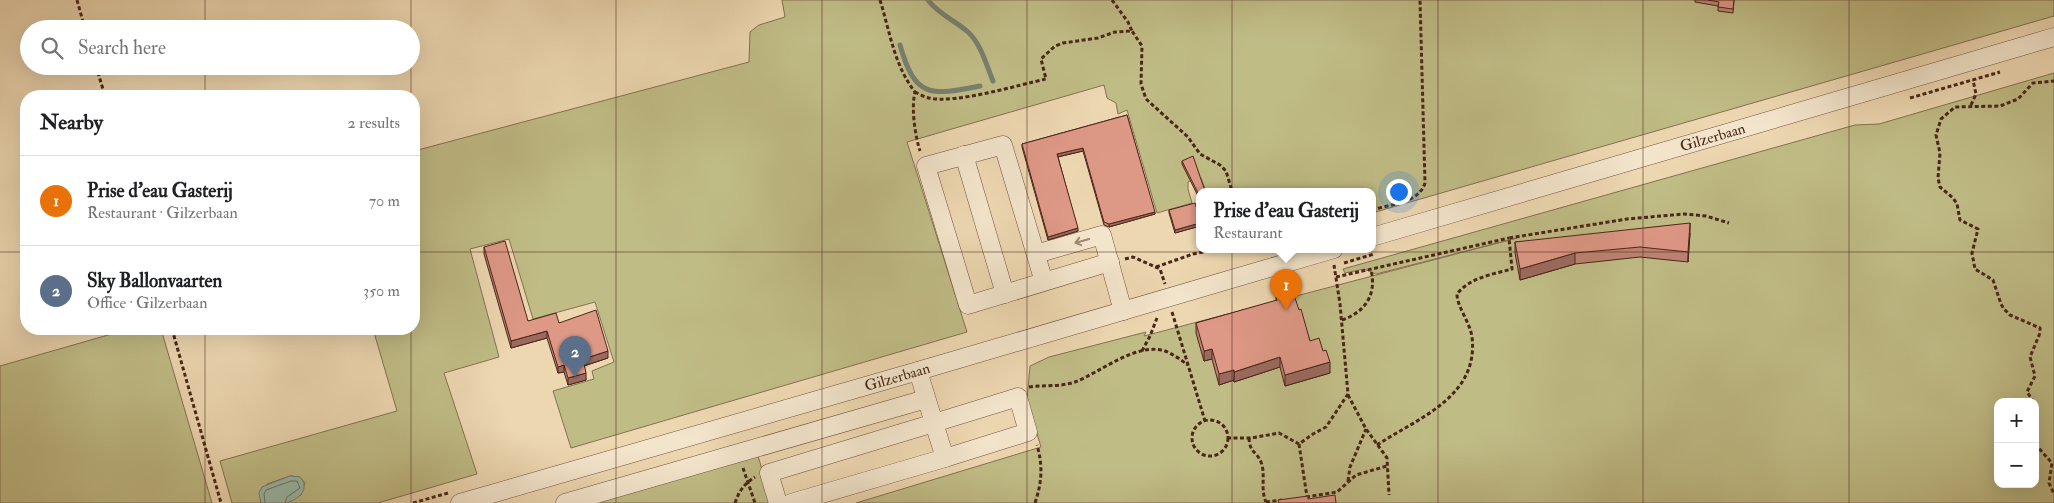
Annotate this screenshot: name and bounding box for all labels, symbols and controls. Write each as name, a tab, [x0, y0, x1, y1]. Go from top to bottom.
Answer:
search box	[20, 20, 420, 75]
icon: search	[38, 34, 66, 62]
text: Search here	[78, 36, 166, 60]
text: Nearby	[40, 109, 103, 136]
text: 2 results	[347, 113, 400, 133]
street label: Gilzerbaan	[1678, 119, 1748, 156]
text: Prise d'eau Gasterij	[87, 179, 233, 203]
your location	[1386, 179, 1412, 205]
popup	[1196, 188, 1376, 253]
text: 1	[53, 191, 59, 211]
text: 70 m	[369, 191, 400, 211]
text: Prise d'eau Gasterij	[1213, 199, 1359, 223]
text: Restaurant · Gilzerbaan	[87, 203, 238, 223]
text: Restaurant	[1213, 223, 1283, 243]
one-way arrow	[1075, 236, 1091, 246]
text: Sky Ballonvaarten	[87, 269, 222, 293]
pin: 1	[1270, 269, 1302, 310]
text: 2	[52, 281, 60, 301]
text: 350 m	[363, 281, 400, 301]
text: Office · Gilzerbaan	[87, 293, 207, 313]
pin: 2	[559, 336, 591, 377]
street label: Gilzerbaan	[862, 359, 932, 396]
map controls	[1994, 398, 2039, 488]
button: +	[1994, 398, 2039, 443]
button: −	[1994, 443, 2039, 488]

